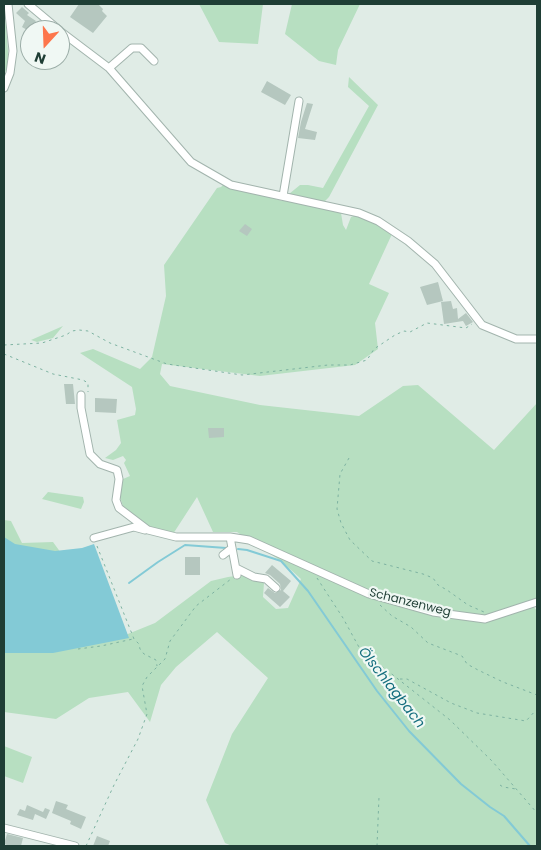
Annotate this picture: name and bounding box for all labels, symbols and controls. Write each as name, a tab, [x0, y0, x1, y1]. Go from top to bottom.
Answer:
north arrow	[20, 20, 70, 70]
text: N	[32, 47, 49, 69]
street label: Schanzenweg	[368, 586, 452, 620]
water label: Ölschlagbach	[354, 644, 428, 732]

